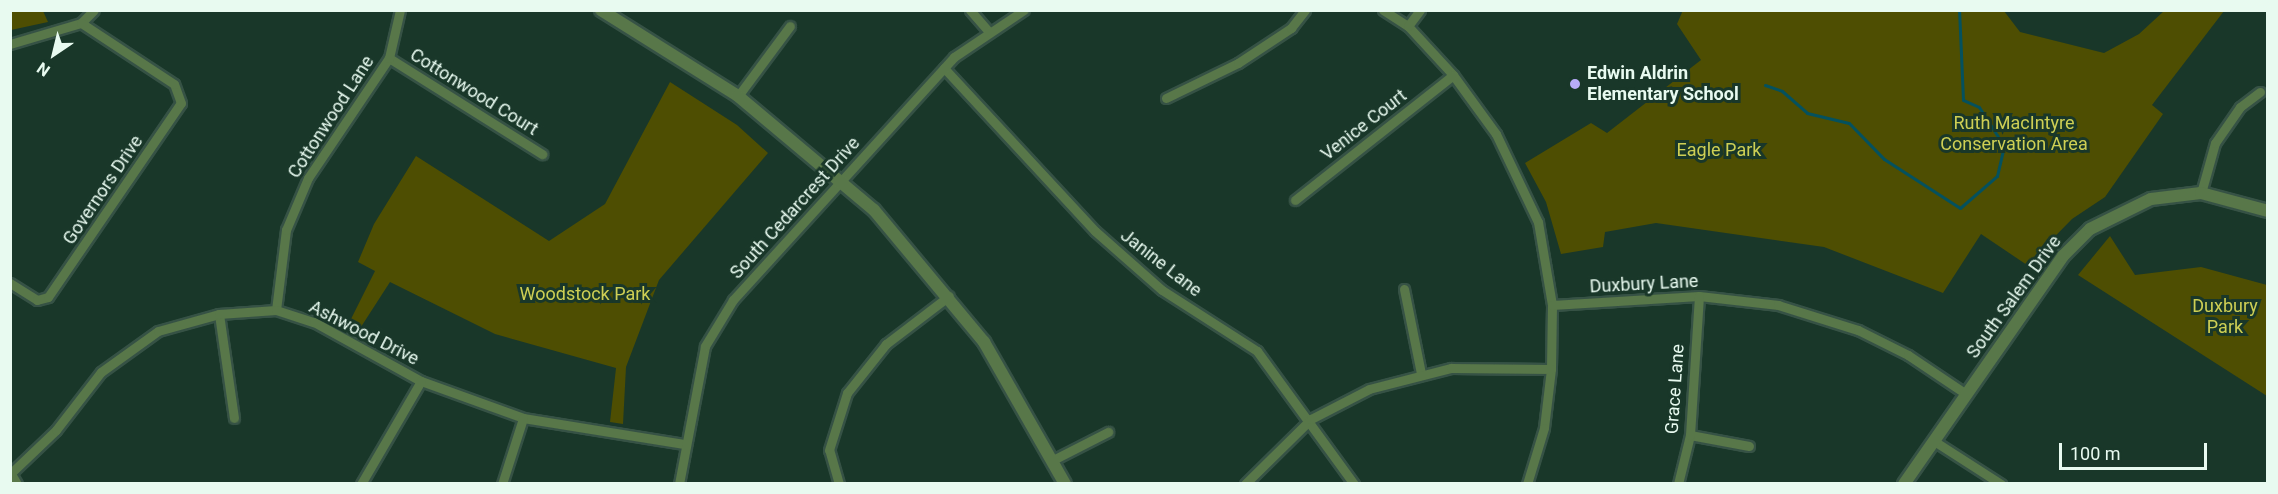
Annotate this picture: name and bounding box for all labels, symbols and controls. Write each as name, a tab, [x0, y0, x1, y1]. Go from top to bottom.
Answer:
north arrow	[24, 24, 84, 84]
street label: Cottonwood Court	[406, 44, 542, 140]
street label: Cottonwood Lane	[283, 52, 379, 182]
text: N	[33, 58, 53, 80]
place label: Edwin Aldrin Elementary School	[1587, 63, 1739, 106]
marker: Edwin Aldrin Elementary School	[1568, 77, 1582, 91]
street label: Venice Court	[1317, 85, 1411, 165]
park label: Ruth MacIntyre Conservation Area	[1940, 113, 2088, 156]
street label: Governors Drive	[58, 131, 148, 249]
street label: South Cedarcrest Drive	[726, 133, 864, 283]
park label: Eagle Park	[1677, 139, 1761, 161]
street label: Janine Lane	[1116, 225, 1206, 301]
street label: South Salem Drive	[1962, 231, 2066, 363]
street label: Duxbury Lane	[1589, 270, 1699, 298]
park label: Woodstock Park	[520, 283, 650, 305]
street label: Ashwood Drive	[306, 296, 422, 370]
park label: Duxbury Park	[2192, 296, 2258, 338]
street label: Grace Lane	[1661, 343, 1689, 435]
scale bar	[2062, 431, 2210, 469]
text: 100 m	[2070, 443, 2121, 464]

